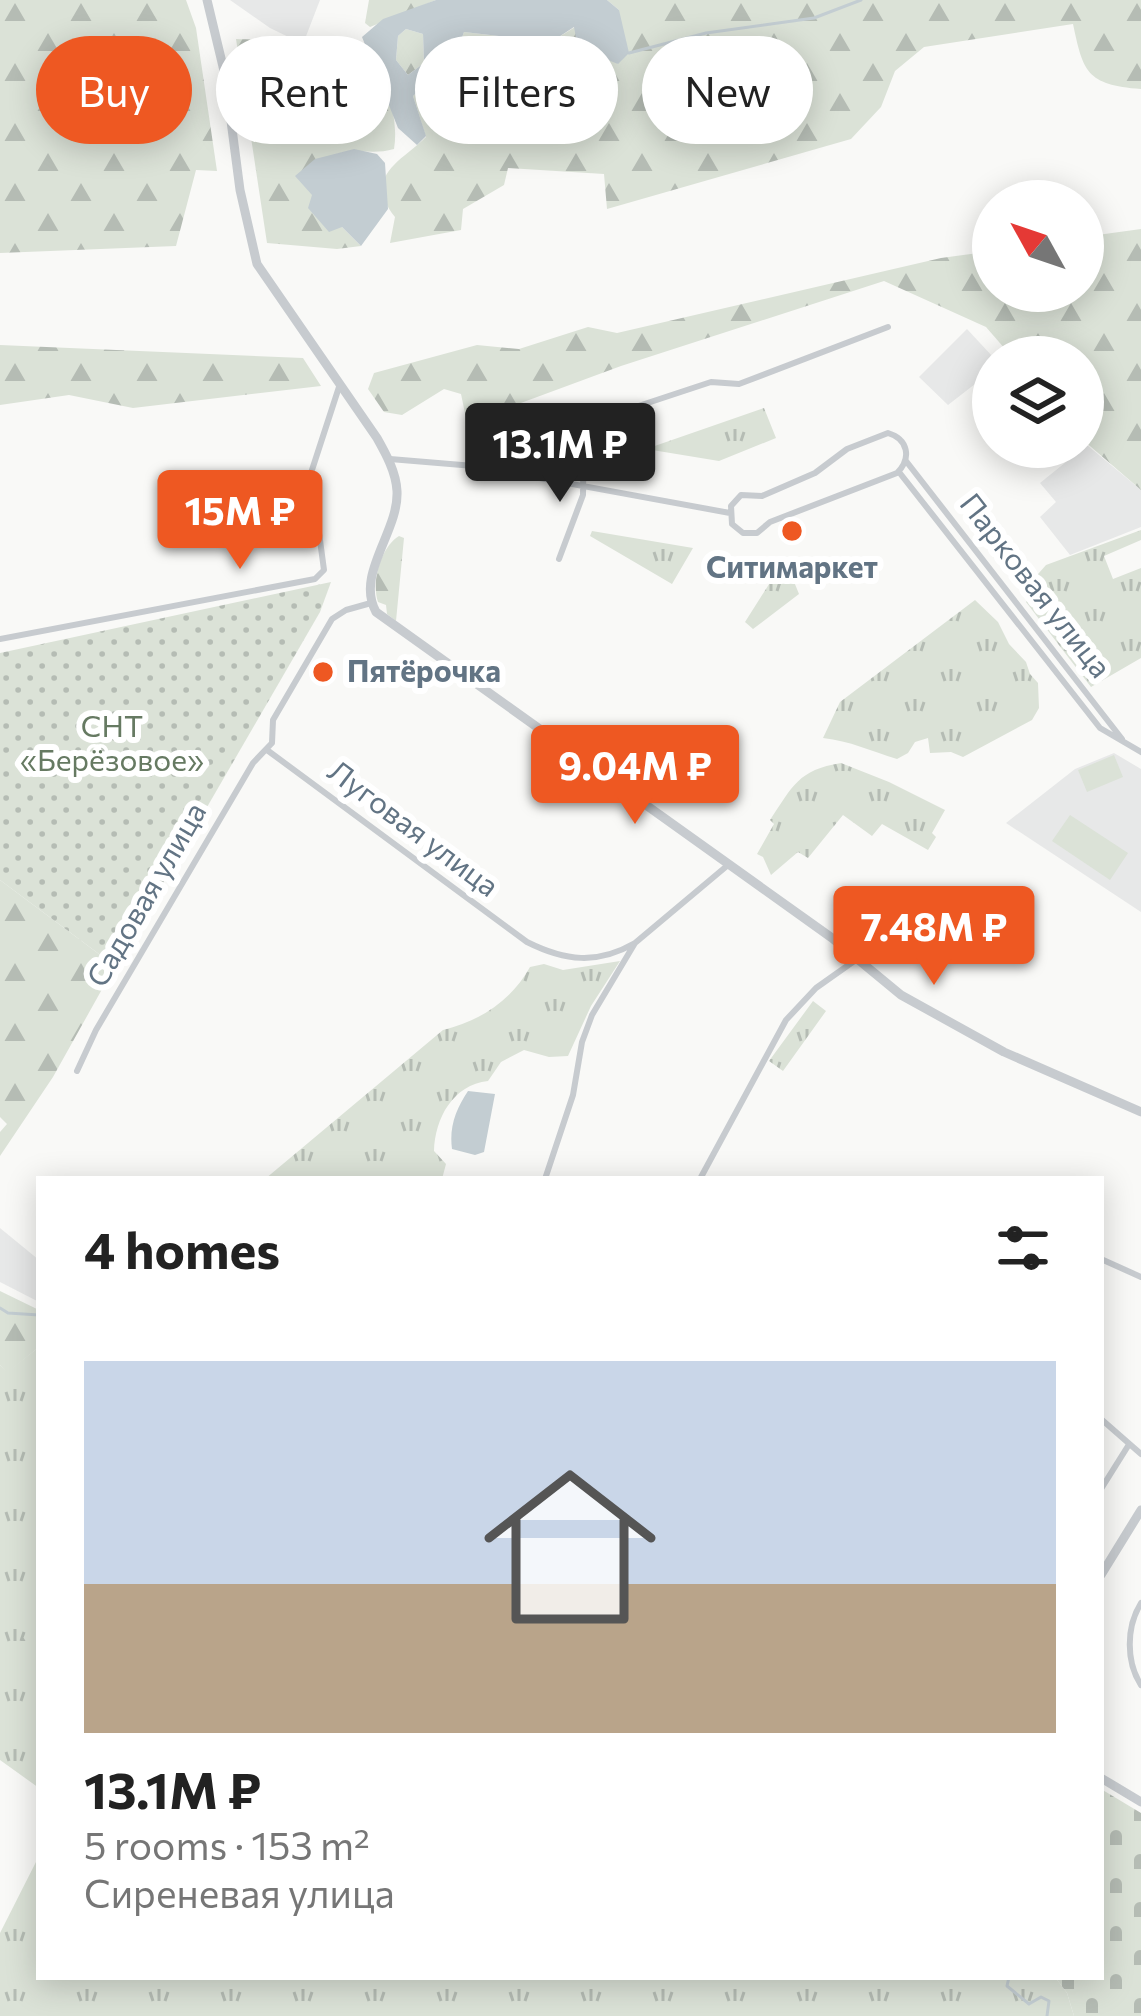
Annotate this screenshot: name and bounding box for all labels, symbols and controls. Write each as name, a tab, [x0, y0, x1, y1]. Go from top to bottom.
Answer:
chip: Buy	[36, 36, 192, 144]
chip: Rent	[216, 36, 391, 144]
chip: Filters	[415, 36, 618, 144]
chip: New	[642, 36, 813, 144]
north arrow	[972, 180, 1104, 312]
map controls	[972, 180, 1104, 468]
button: layers	[972, 336, 1104, 468]
pin: 13.1M ₽	[449, 403, 671, 505]
text: 13.1M ₽	[492, 418, 628, 466]
pin: 15M ₽	[156, 470, 324, 572]
text: 15M ₽	[184, 485, 296, 533]
street label: Парковая улица	[953, 485, 1120, 684]
marker: Ситимаркет	[779, 518, 805, 544]
place label: Ситимаркет	[706, 547, 878, 584]
place label: Пятёрочка	[347, 651, 501, 688]
marker: Пятёрочка	[310, 659, 336, 685]
park label: СНТ «Берёзовое»	[20, 706, 204, 777]
pin: 9.04M ₽	[524, 725, 746, 827]
text: 9.04M ₽	[558, 740, 712, 788]
street label: Луговая улица	[322, 751, 507, 903]
street label: Садовая улица	[77, 795, 213, 992]
pin: 7.48M ₽	[823, 886, 1045, 988]
text: 7.48M ₽	[860, 901, 1008, 949]
icon: filters	[990, 1215, 1056, 1281]
text: 4 homes	[84, 1217, 280, 1280]
icon: home	[462, 1439, 678, 1655]
text: 13.1M ₽	[84, 1757, 261, 1820]
text: 5 rooms · 153 m²	[84, 1820, 370, 1868]
text: Сиреневая улица	[84, 1868, 395, 1916]

